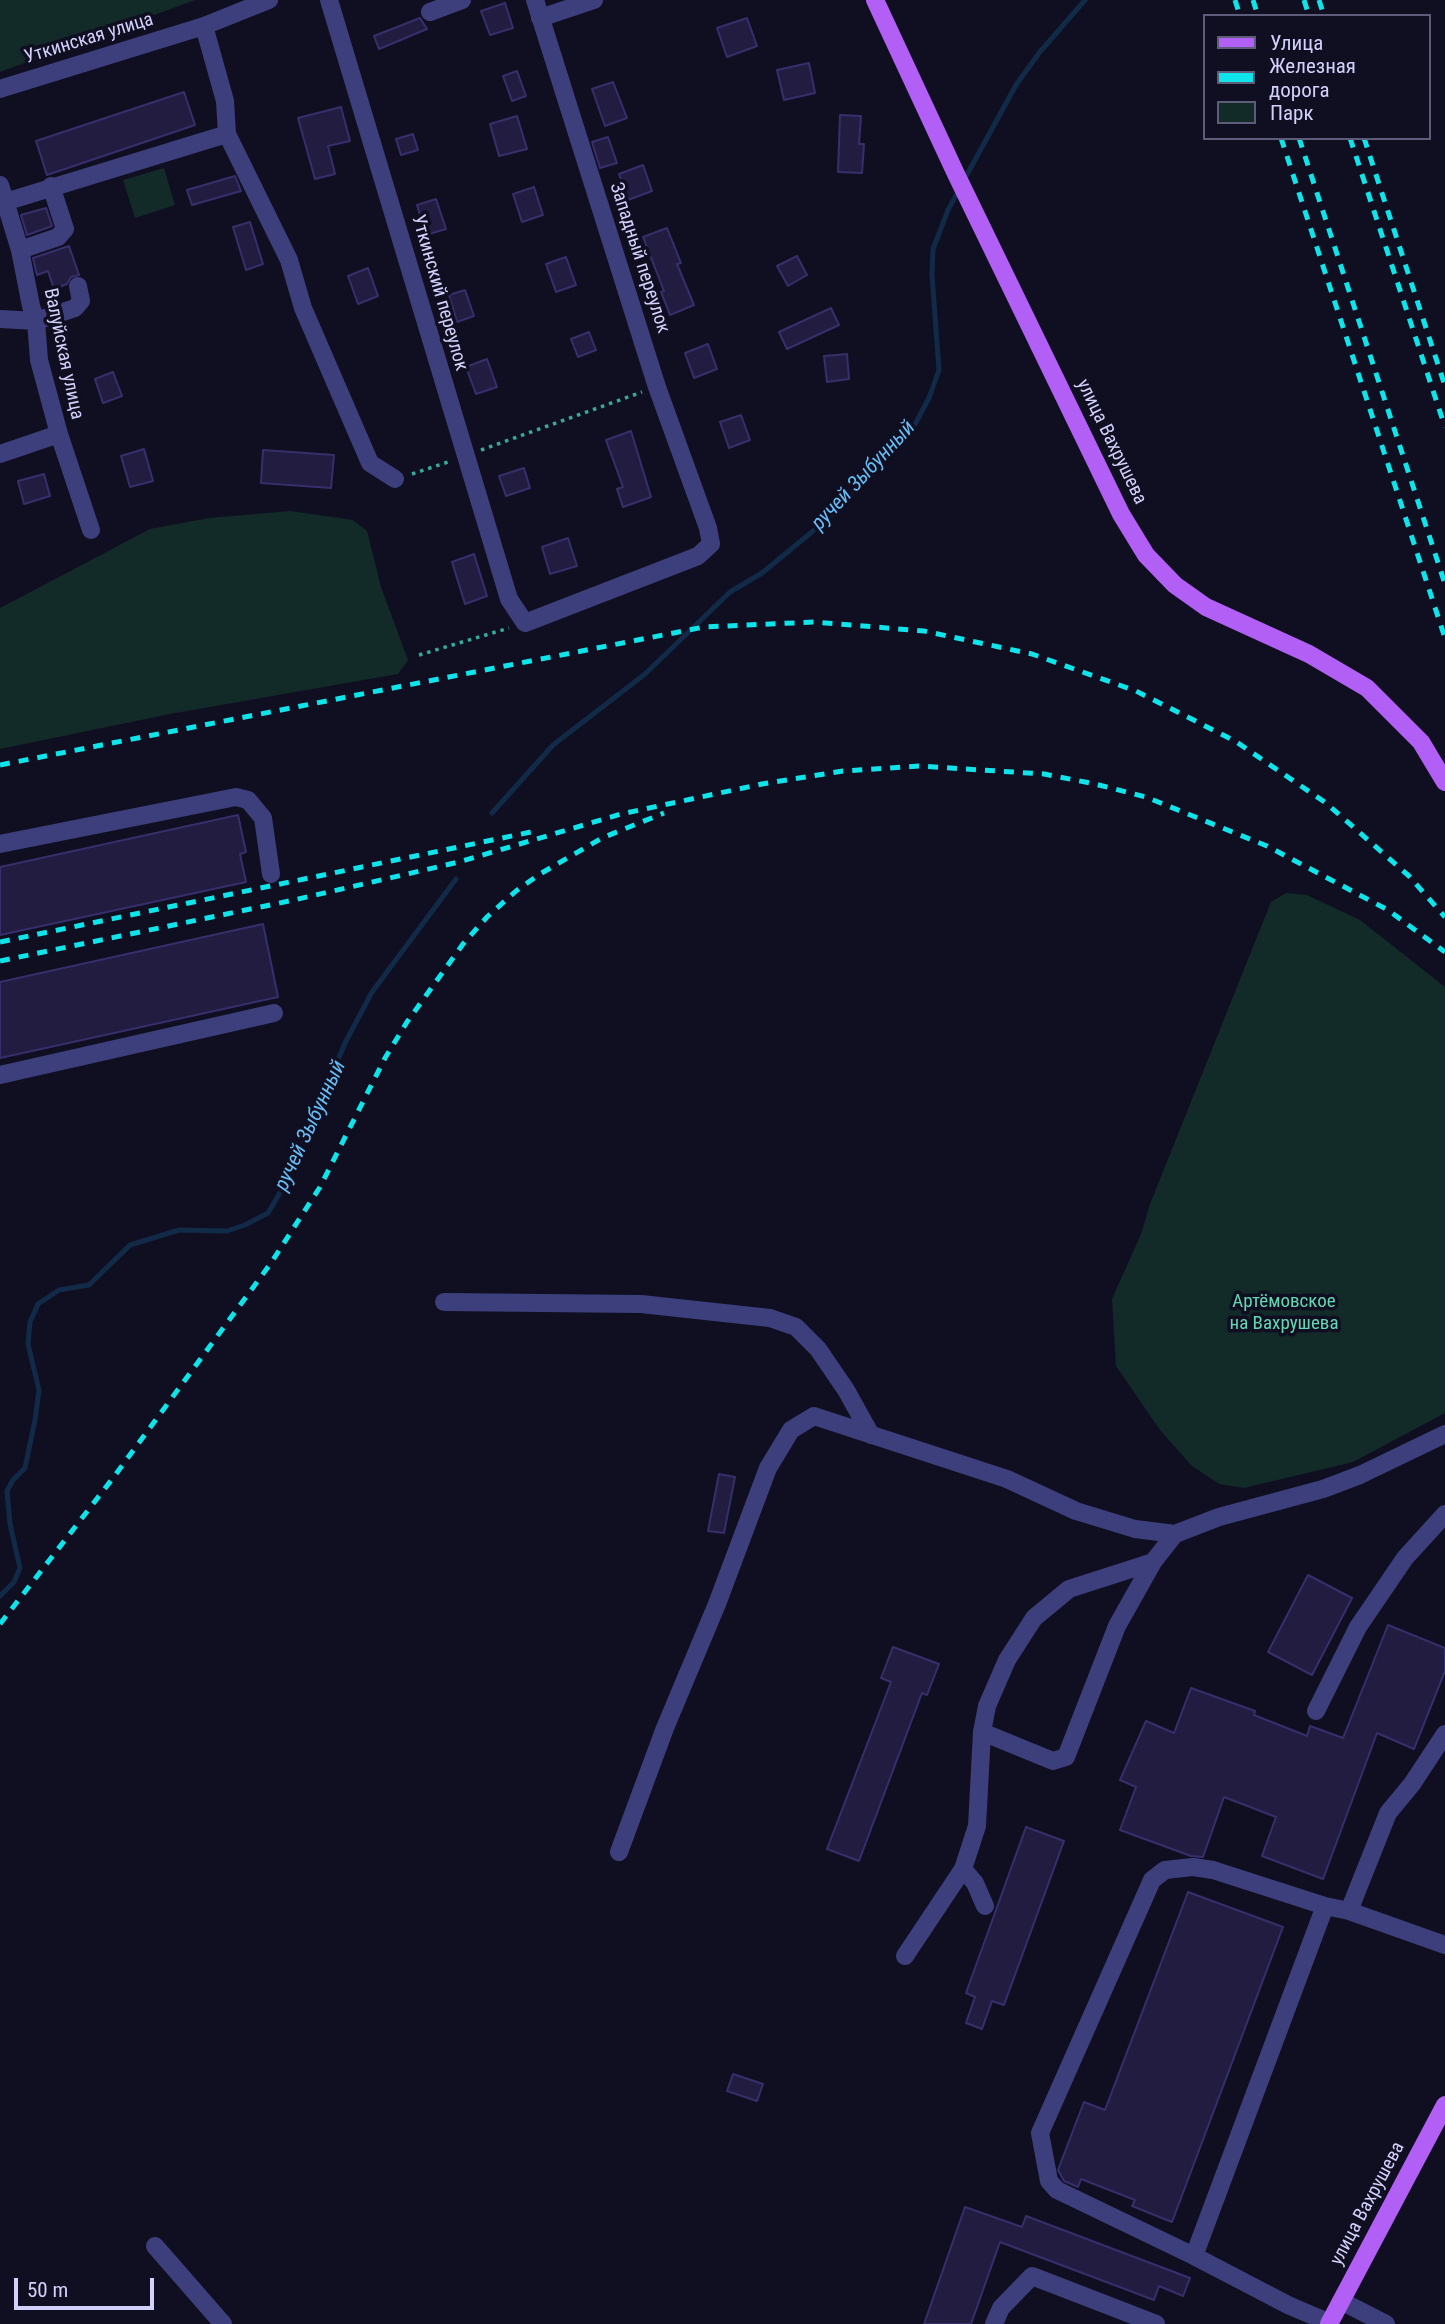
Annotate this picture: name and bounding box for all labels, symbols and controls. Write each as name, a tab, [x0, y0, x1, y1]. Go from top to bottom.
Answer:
street label: Уткинская улица	[22, 9, 156, 69]
legend	[1204, 14, 1431, 140]
text: Улица	[1270, 31, 1323, 55]
text: Железная дорога	[1269, 54, 1356, 102]
text: Парк	[1270, 101, 1314, 125]
street label: Западный переулок	[604, 180, 674, 336]
street label: Уткинский переулок	[406, 212, 472, 374]
street label: Валуйская улица	[38, 286, 88, 422]
street label: улица Вахрушева	[1071, 376, 1151, 508]
water label: ручей Зыбунный	[807, 416, 921, 536]
water label: ручей Зыбунный	[270, 1057, 352, 1195]
park label: Артёмовское на Вахрушева	[1229, 1291, 1339, 1335]
street label: улица Вахрушева	[1326, 2138, 1410, 2270]
scale bar	[18, 2264, 158, 2308]
text: 50 m	[27, 2278, 68, 2302]

